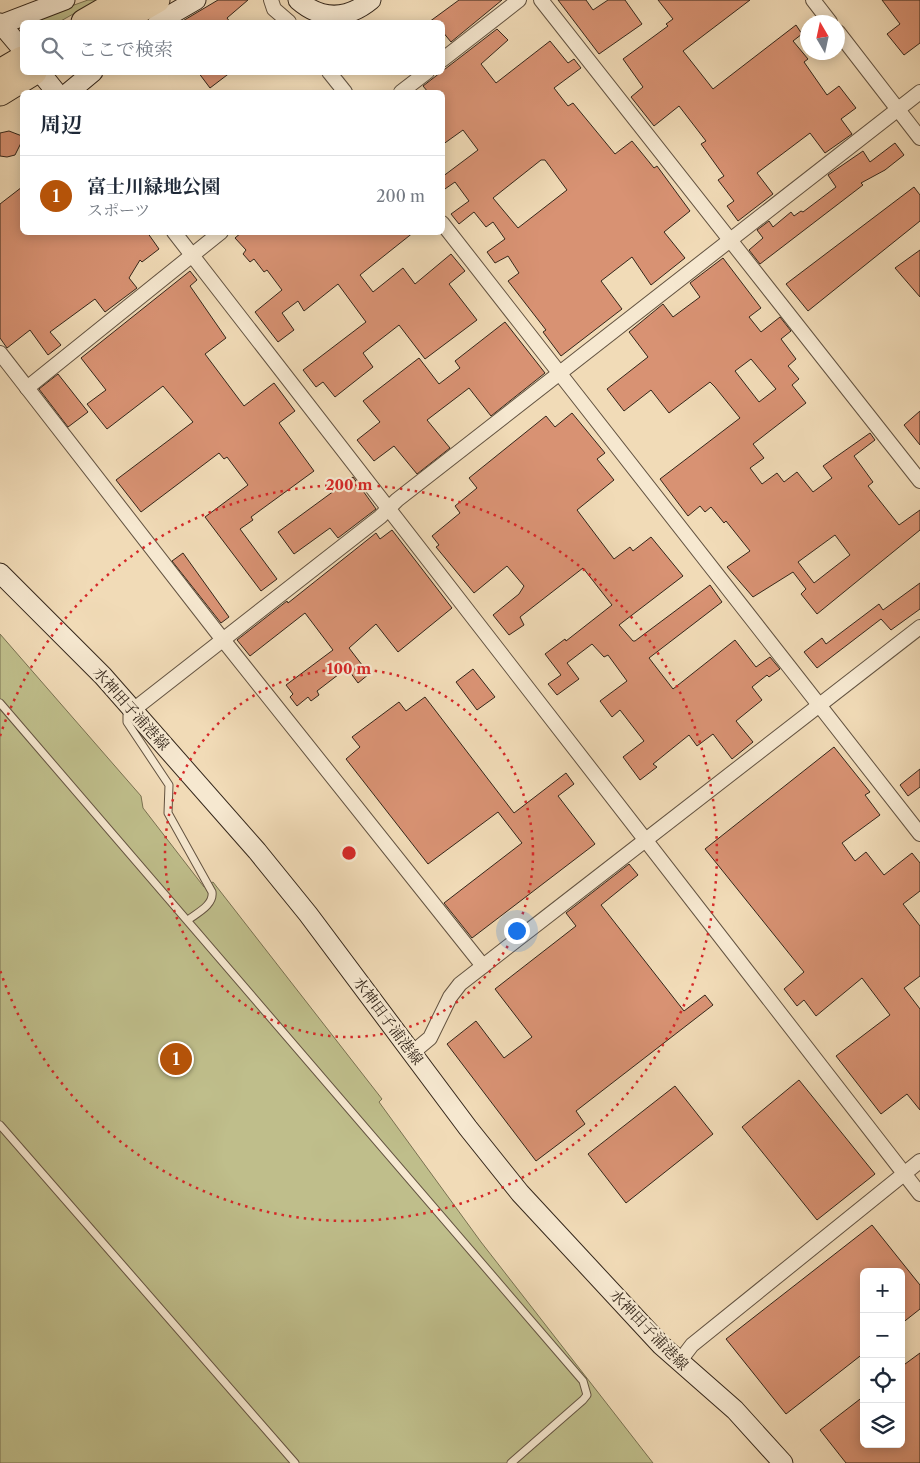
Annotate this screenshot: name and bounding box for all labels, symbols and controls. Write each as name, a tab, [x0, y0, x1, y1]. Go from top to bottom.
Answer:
north arrow	[800, 15, 845, 60]
search box	[20, 20, 445, 75]
icon: search	[38, 34, 66, 62]
text: ここで検索	[78, 38, 173, 61]
text: 周辺	[40, 112, 82, 137]
text: 富士川緑地公園	[87, 175, 220, 198]
text: 1	[52, 186, 60, 206]
text: 200 m	[376, 186, 425, 206]
text: スポーツ	[87, 200, 150, 220]
text: 200 m	[326, 475, 372, 494]
text: 100 m	[327, 659, 371, 678]
street label: 水神田子浦港線	[89, 663, 174, 754]
centre of rings	[340, 844, 358, 862]
your location	[504, 918, 530, 944]
street label: 水神田子浦港線	[349, 973, 428, 1068]
pin: 1	[160, 1040, 192, 1078]
map controls	[860, 1268, 905, 1448]
button: +	[860, 1268, 905, 1313]
street label: 水神田子浦港線	[606, 1285, 693, 1374]
button: −	[860, 1313, 905, 1358]
button: locate	[860, 1358, 905, 1403]
button: layers	[860, 1403, 905, 1448]

